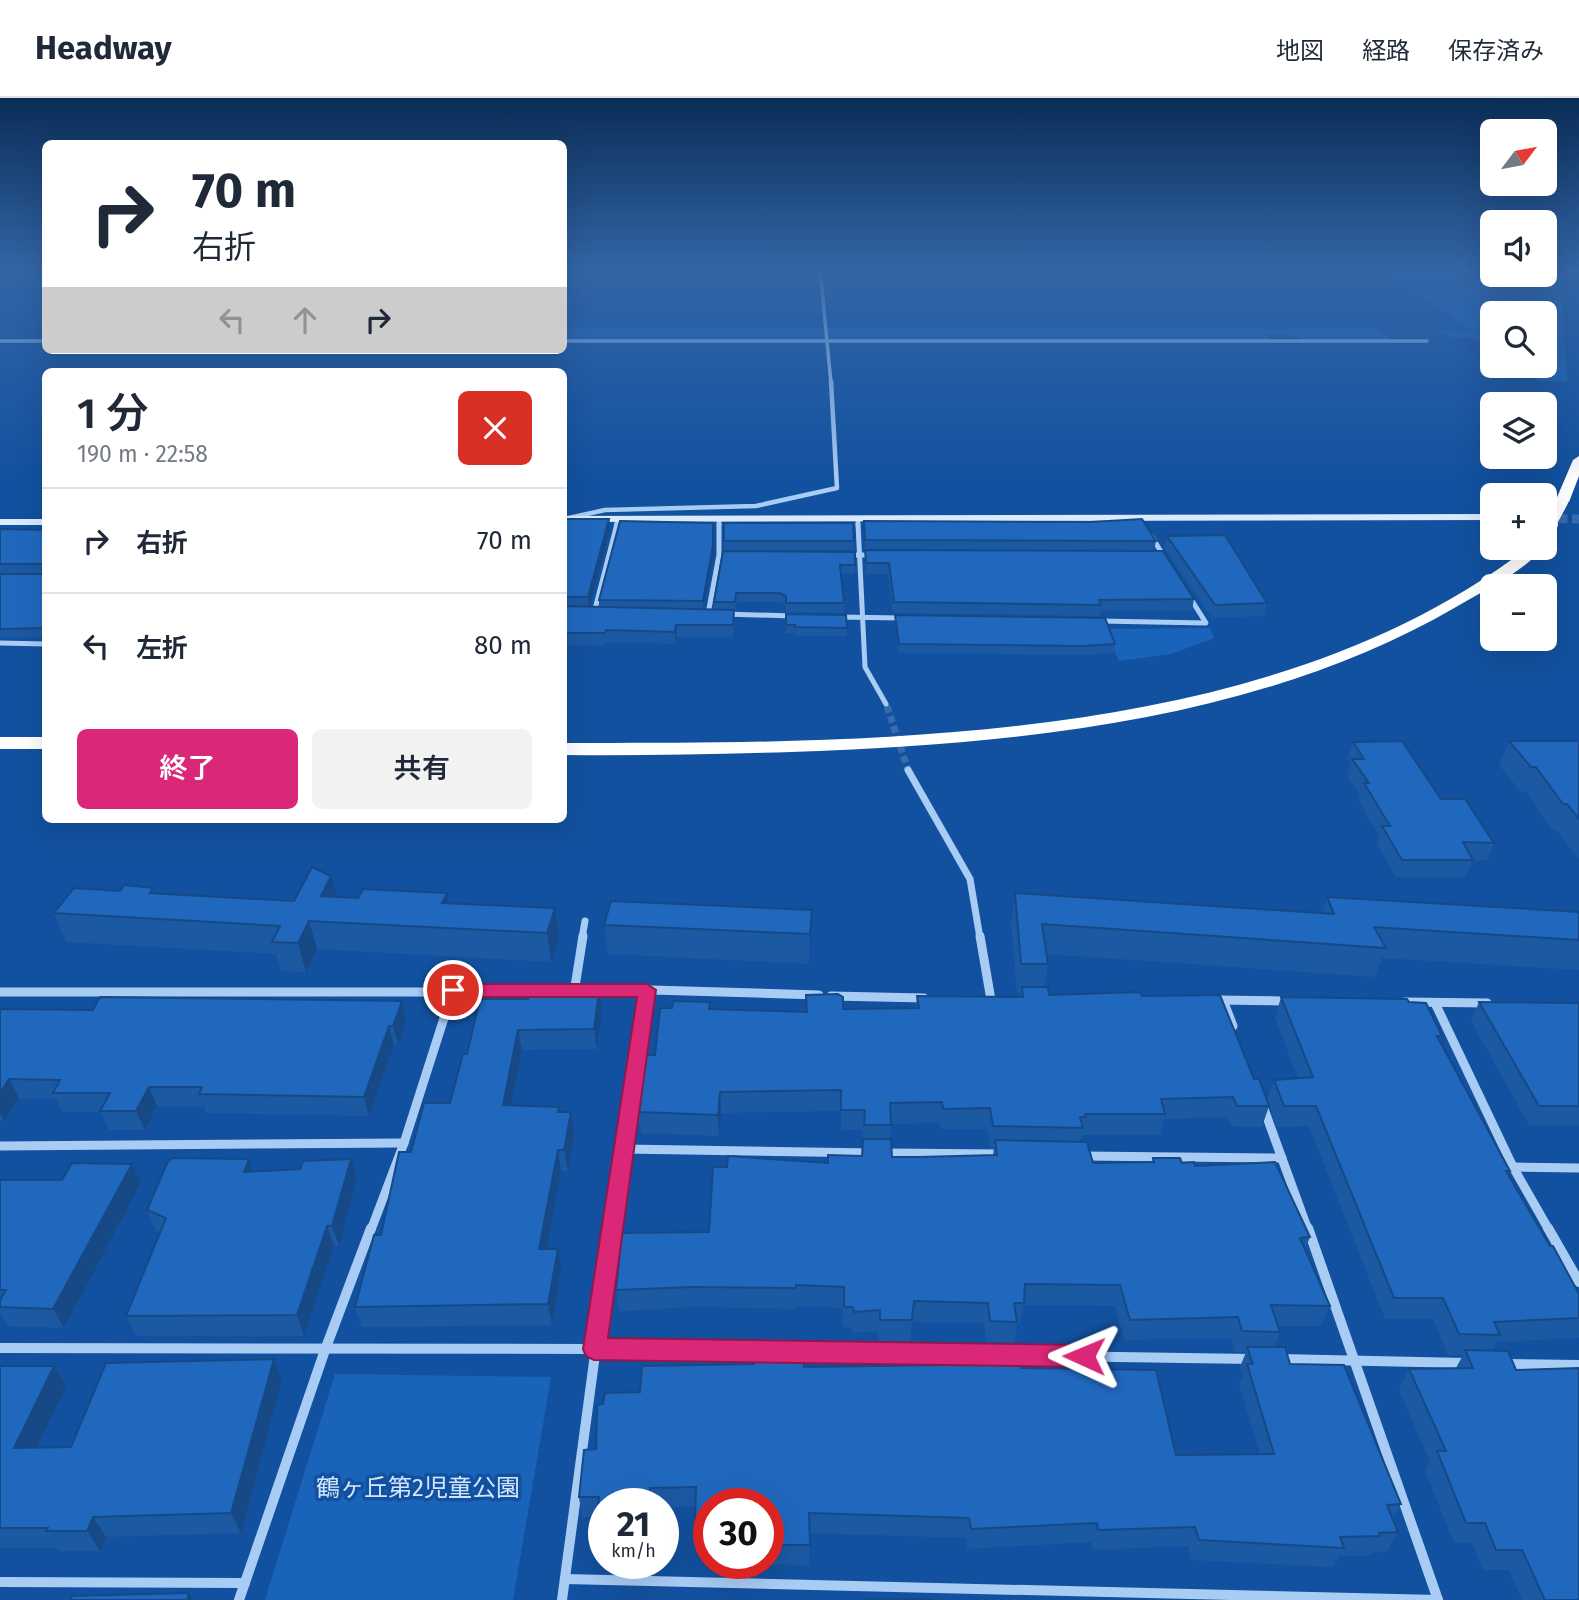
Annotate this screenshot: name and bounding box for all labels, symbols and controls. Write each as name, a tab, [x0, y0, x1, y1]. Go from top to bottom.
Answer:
text: Headway	[35, 28, 172, 68]
text: 地図	[1276, 37, 1324, 65]
text: 経路	[1362, 37, 1410, 65]
text: 保存済み	[1448, 37, 1544, 65]
north arrow	[1480, 119, 1558, 196]
map controls	[1480, 119, 1557, 651]
text: 70 m	[192, 161, 296, 220]
icon: right	[77, 168, 168, 259]
button: sound	[1480, 210, 1557, 287]
text: 右折	[192, 228, 256, 266]
icon: left	[213, 301, 251, 339]
icon: ahead	[286, 301, 324, 339]
icon: right	[359, 301, 397, 339]
button: search	[1480, 301, 1557, 378]
text: 1 分	[77, 389, 148, 439]
button: close	[458, 391, 532, 465]
button: layers	[1480, 392, 1557, 469]
text: 190 m · 22:58	[77, 440, 208, 468]
button: +	[1480, 483, 1557, 560]
icon: right	[77, 522, 115, 560]
text: 70 m	[477, 525, 532, 556]
text: 右折	[136, 528, 188, 559]
button: −	[1480, 574, 1557, 651]
icon: left	[77, 627, 115, 665]
text: 80 m	[474, 630, 532, 661]
text: 左折	[136, 633, 188, 664]
button: 終了	[77, 729, 298, 809]
button: 共有	[312, 729, 532, 809]
pin	[423, 960, 483, 1020]
icon: arrive	[434, 971, 472, 1009]
position arrow	[1047, 1319, 1121, 1393]
park label: 鶴ヶ丘第2児童公園	[316, 1474, 520, 1502]
speed limit sign: 30	[693, 1488, 784, 1579]
text: 21	[617, 1503, 650, 1545]
text: km/h	[611, 1540, 656, 1562]

